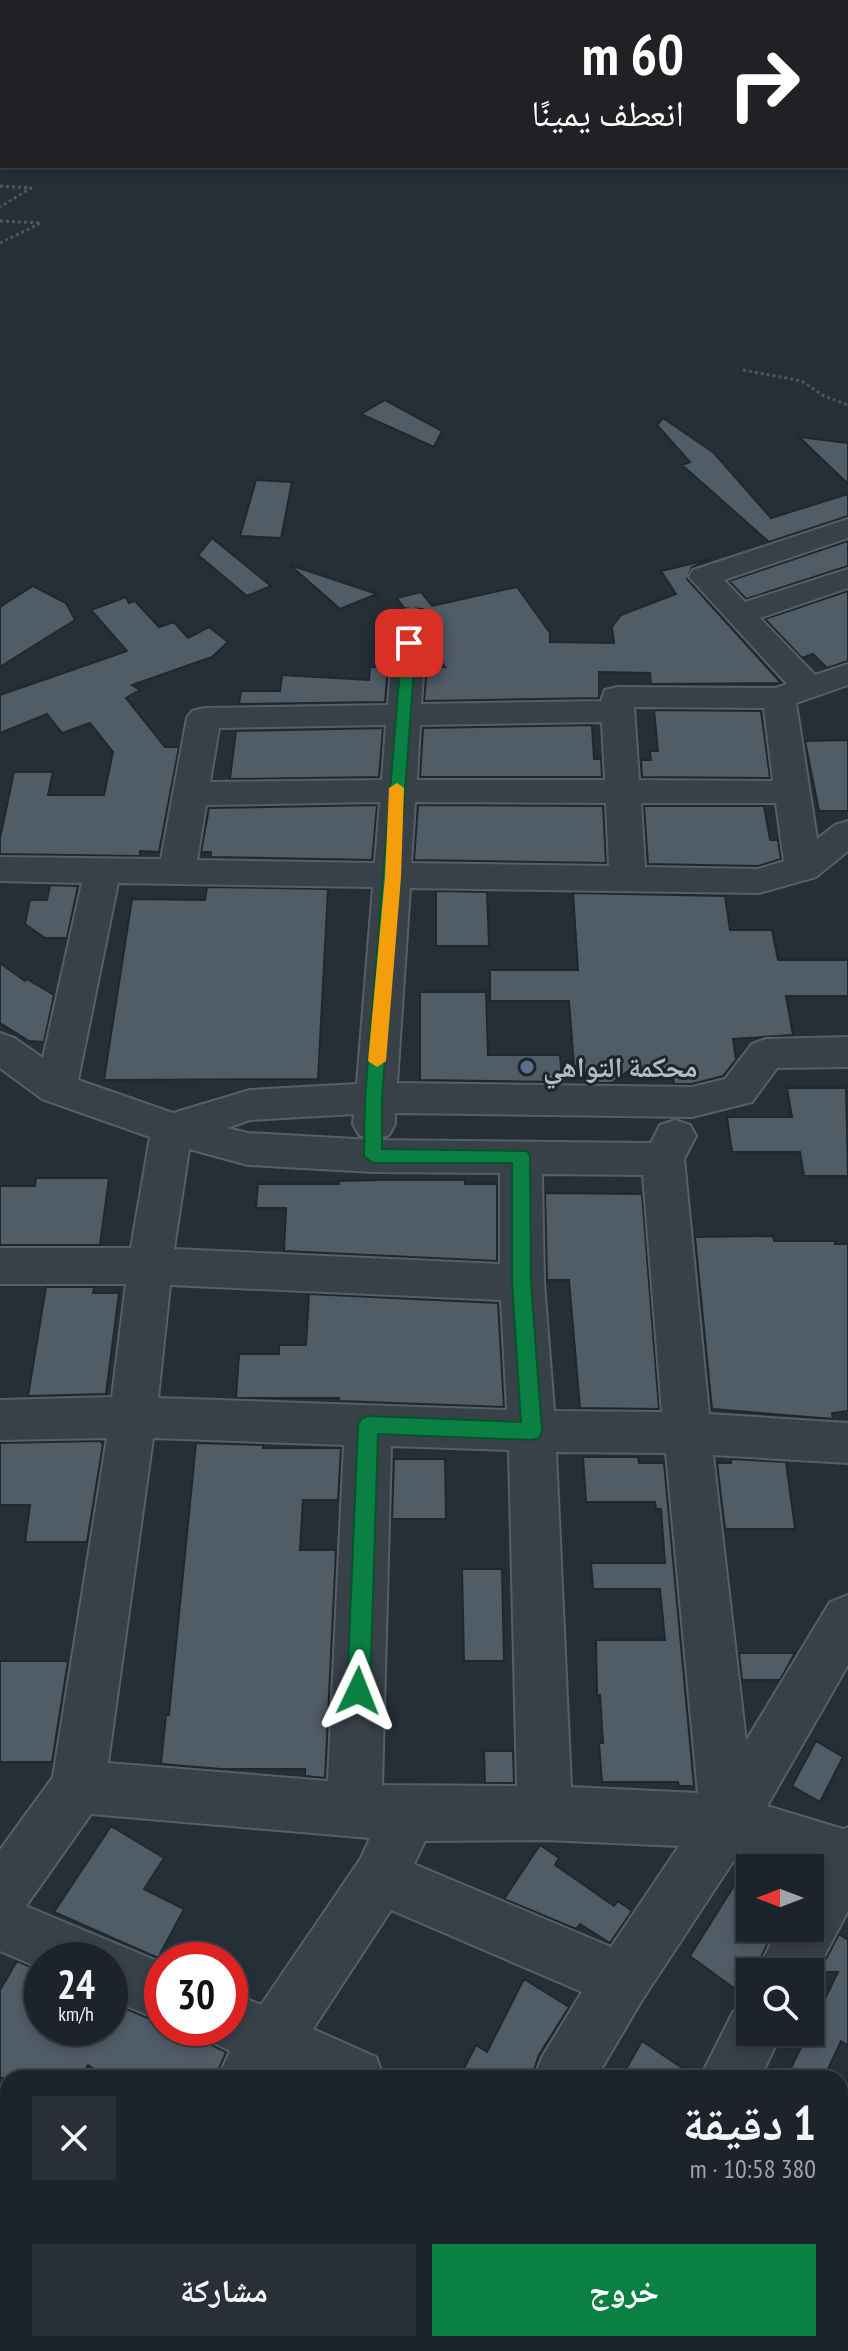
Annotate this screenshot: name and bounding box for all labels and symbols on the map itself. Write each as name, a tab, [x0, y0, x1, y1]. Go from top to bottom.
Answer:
pin	[375, 609, 443, 677]
place label: محكمة التواهي	[543, 1048, 698, 1090]
marker: محكمة التواهي	[518, 1058, 536, 1076]
position arrow	[316, 1649, 400, 1733]
north arrow	[736, 1854, 824, 1942]
speed limit sign: 30	[144, 1942, 248, 2046]

